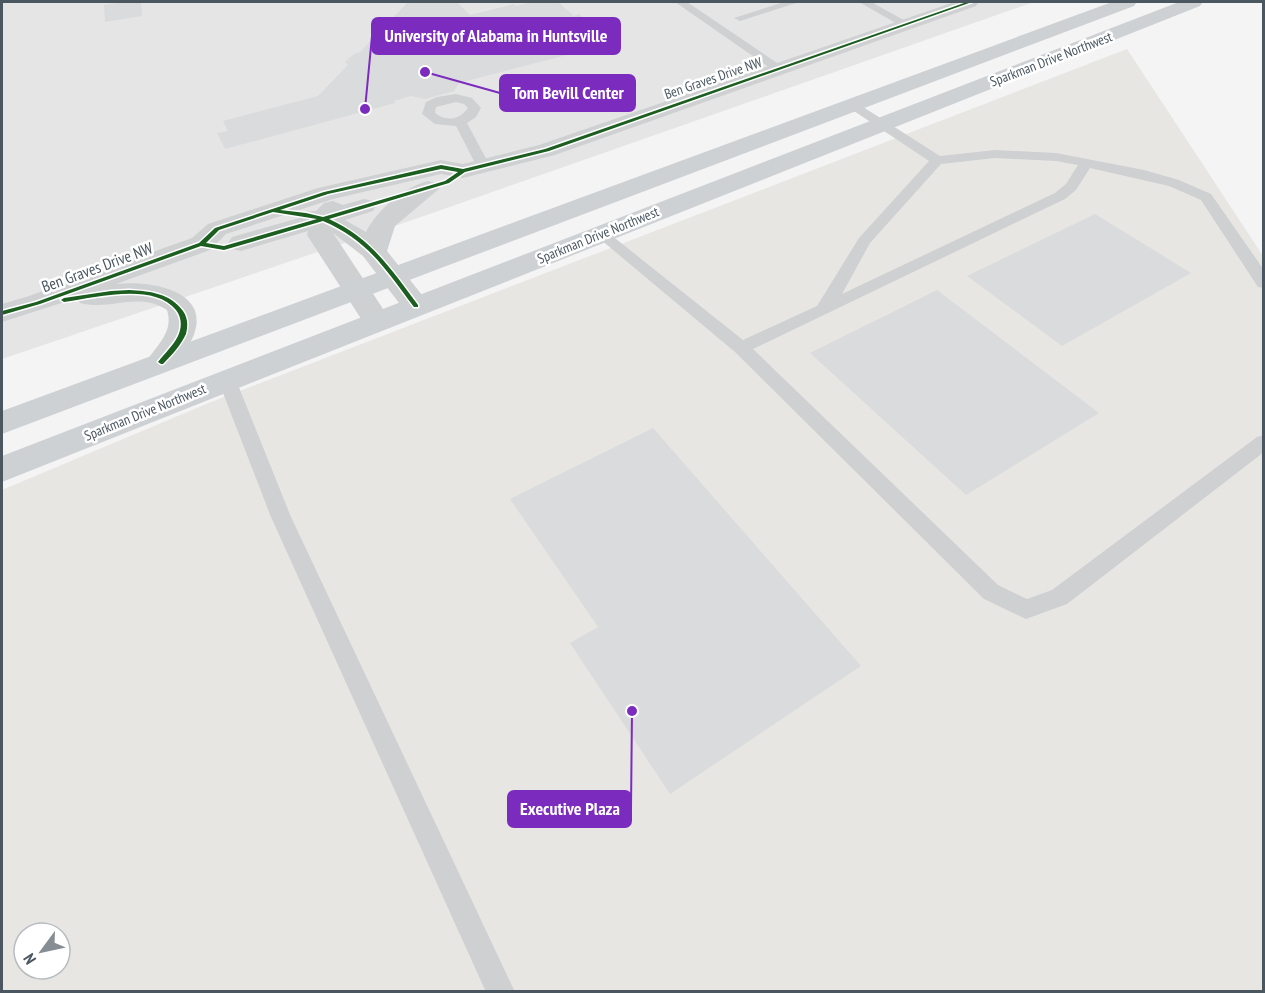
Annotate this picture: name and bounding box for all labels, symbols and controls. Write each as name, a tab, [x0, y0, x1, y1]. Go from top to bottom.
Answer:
callout: University of Alabama in Huntsville	[372, 18, 620, 54]
text: University of Alabama in Huntsville	[385, 24, 608, 47]
street label: Sparkman Drive Northwest	[987, 27, 1115, 91]
street label: Ben Graves Drive NW	[662, 53, 765, 103]
callout: Tom Bevill Center	[500, 75, 635, 111]
text: Tom Bevill Center	[512, 81, 625, 104]
street label: Sparkman Drive Northwest	[535, 202, 662, 268]
street label: Ben Graves Drive NW	[39, 238, 155, 296]
street label: Sparkman Drive Northwest	[82, 379, 209, 445]
callout: Executive Plaza	[508, 791, 631, 827]
text: Executive Plaza	[520, 797, 620, 820]
north arrow	[12, 921, 72, 981]
text: N	[19, 950, 40, 968]

